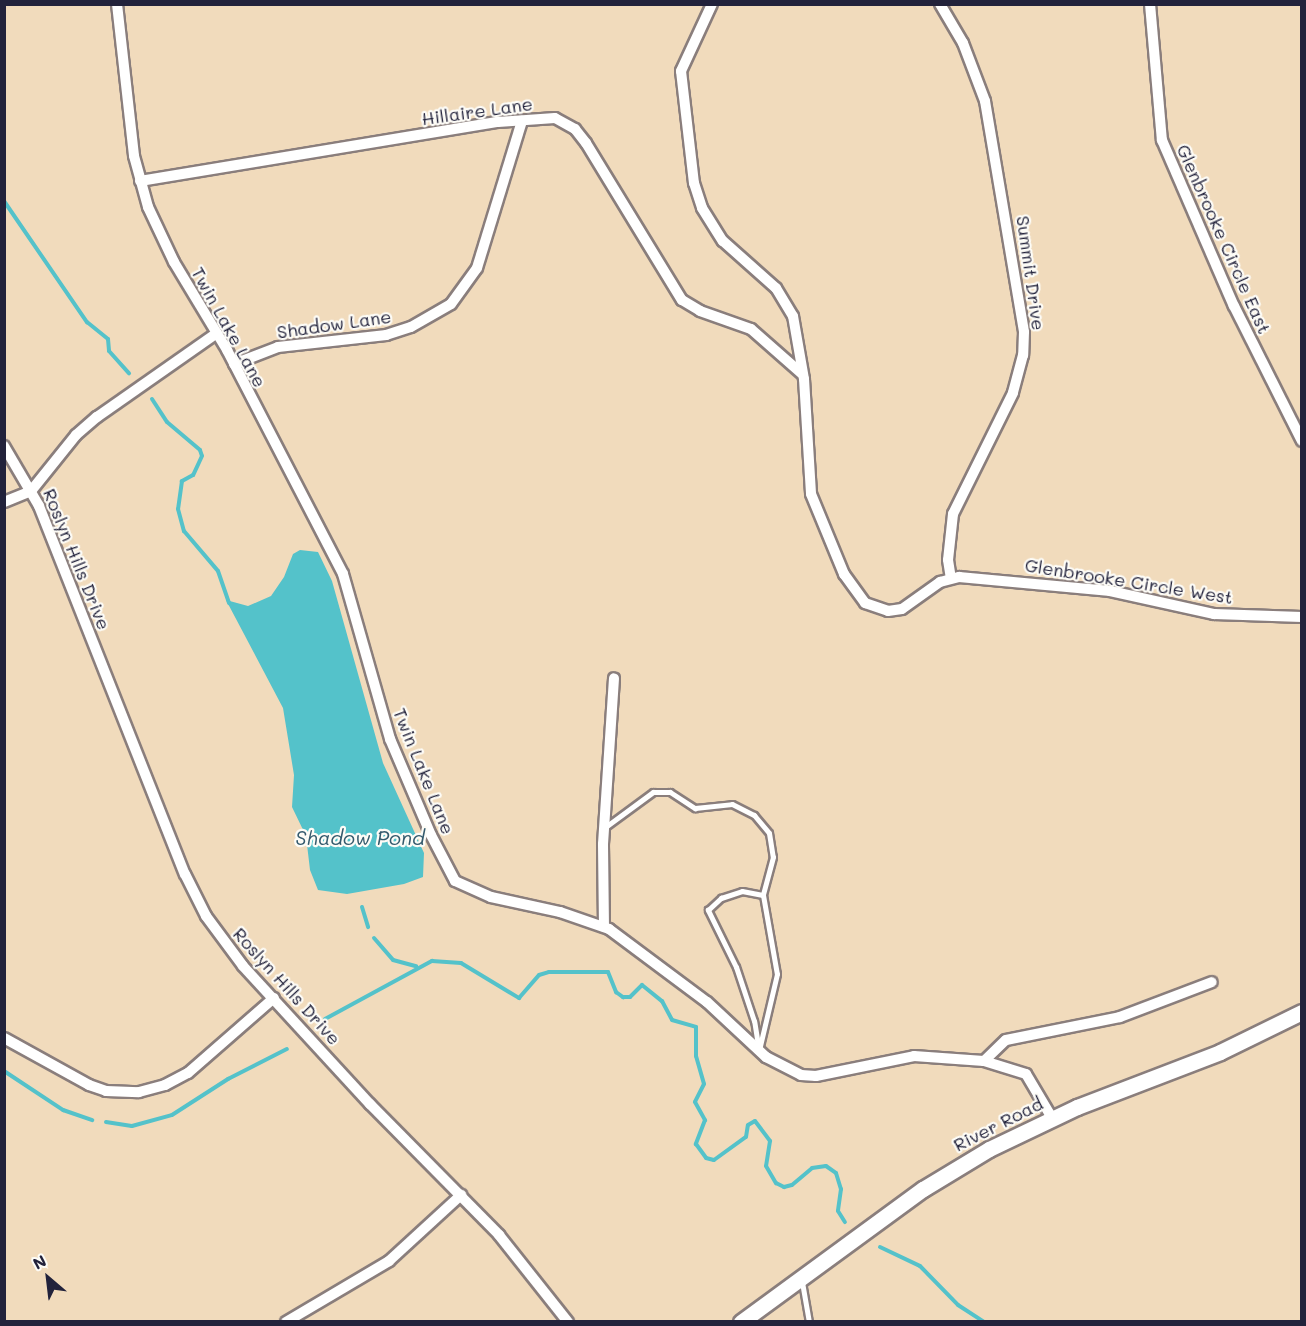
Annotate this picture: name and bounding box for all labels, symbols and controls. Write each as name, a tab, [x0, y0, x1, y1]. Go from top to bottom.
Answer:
street label: Hillaire Lane	[420, 93, 534, 129]
street label: Glenbrooke Circle East	[1172, 141, 1276, 337]
street label: Summit Drive	[1012, 214, 1050, 332]
street label: Twin Lake Lane	[187, 263, 271, 391]
street label: Shadow Lane	[276, 305, 392, 343]
street label: Roslyn Hills Drive	[39, 485, 115, 633]
street label: Glenbrooke Circle West	[1023, 554, 1235, 608]
street label: Twin Lake Lane	[389, 705, 459, 837]
water label: Shadow Pond	[295, 825, 425, 849]
street label: Roslyn Hills Drive	[229, 923, 345, 1049]
street label: River Road	[950, 1092, 1046, 1156]
north arrow	[18, 1248, 78, 1308]
text: N	[29, 1250, 50, 1274]

